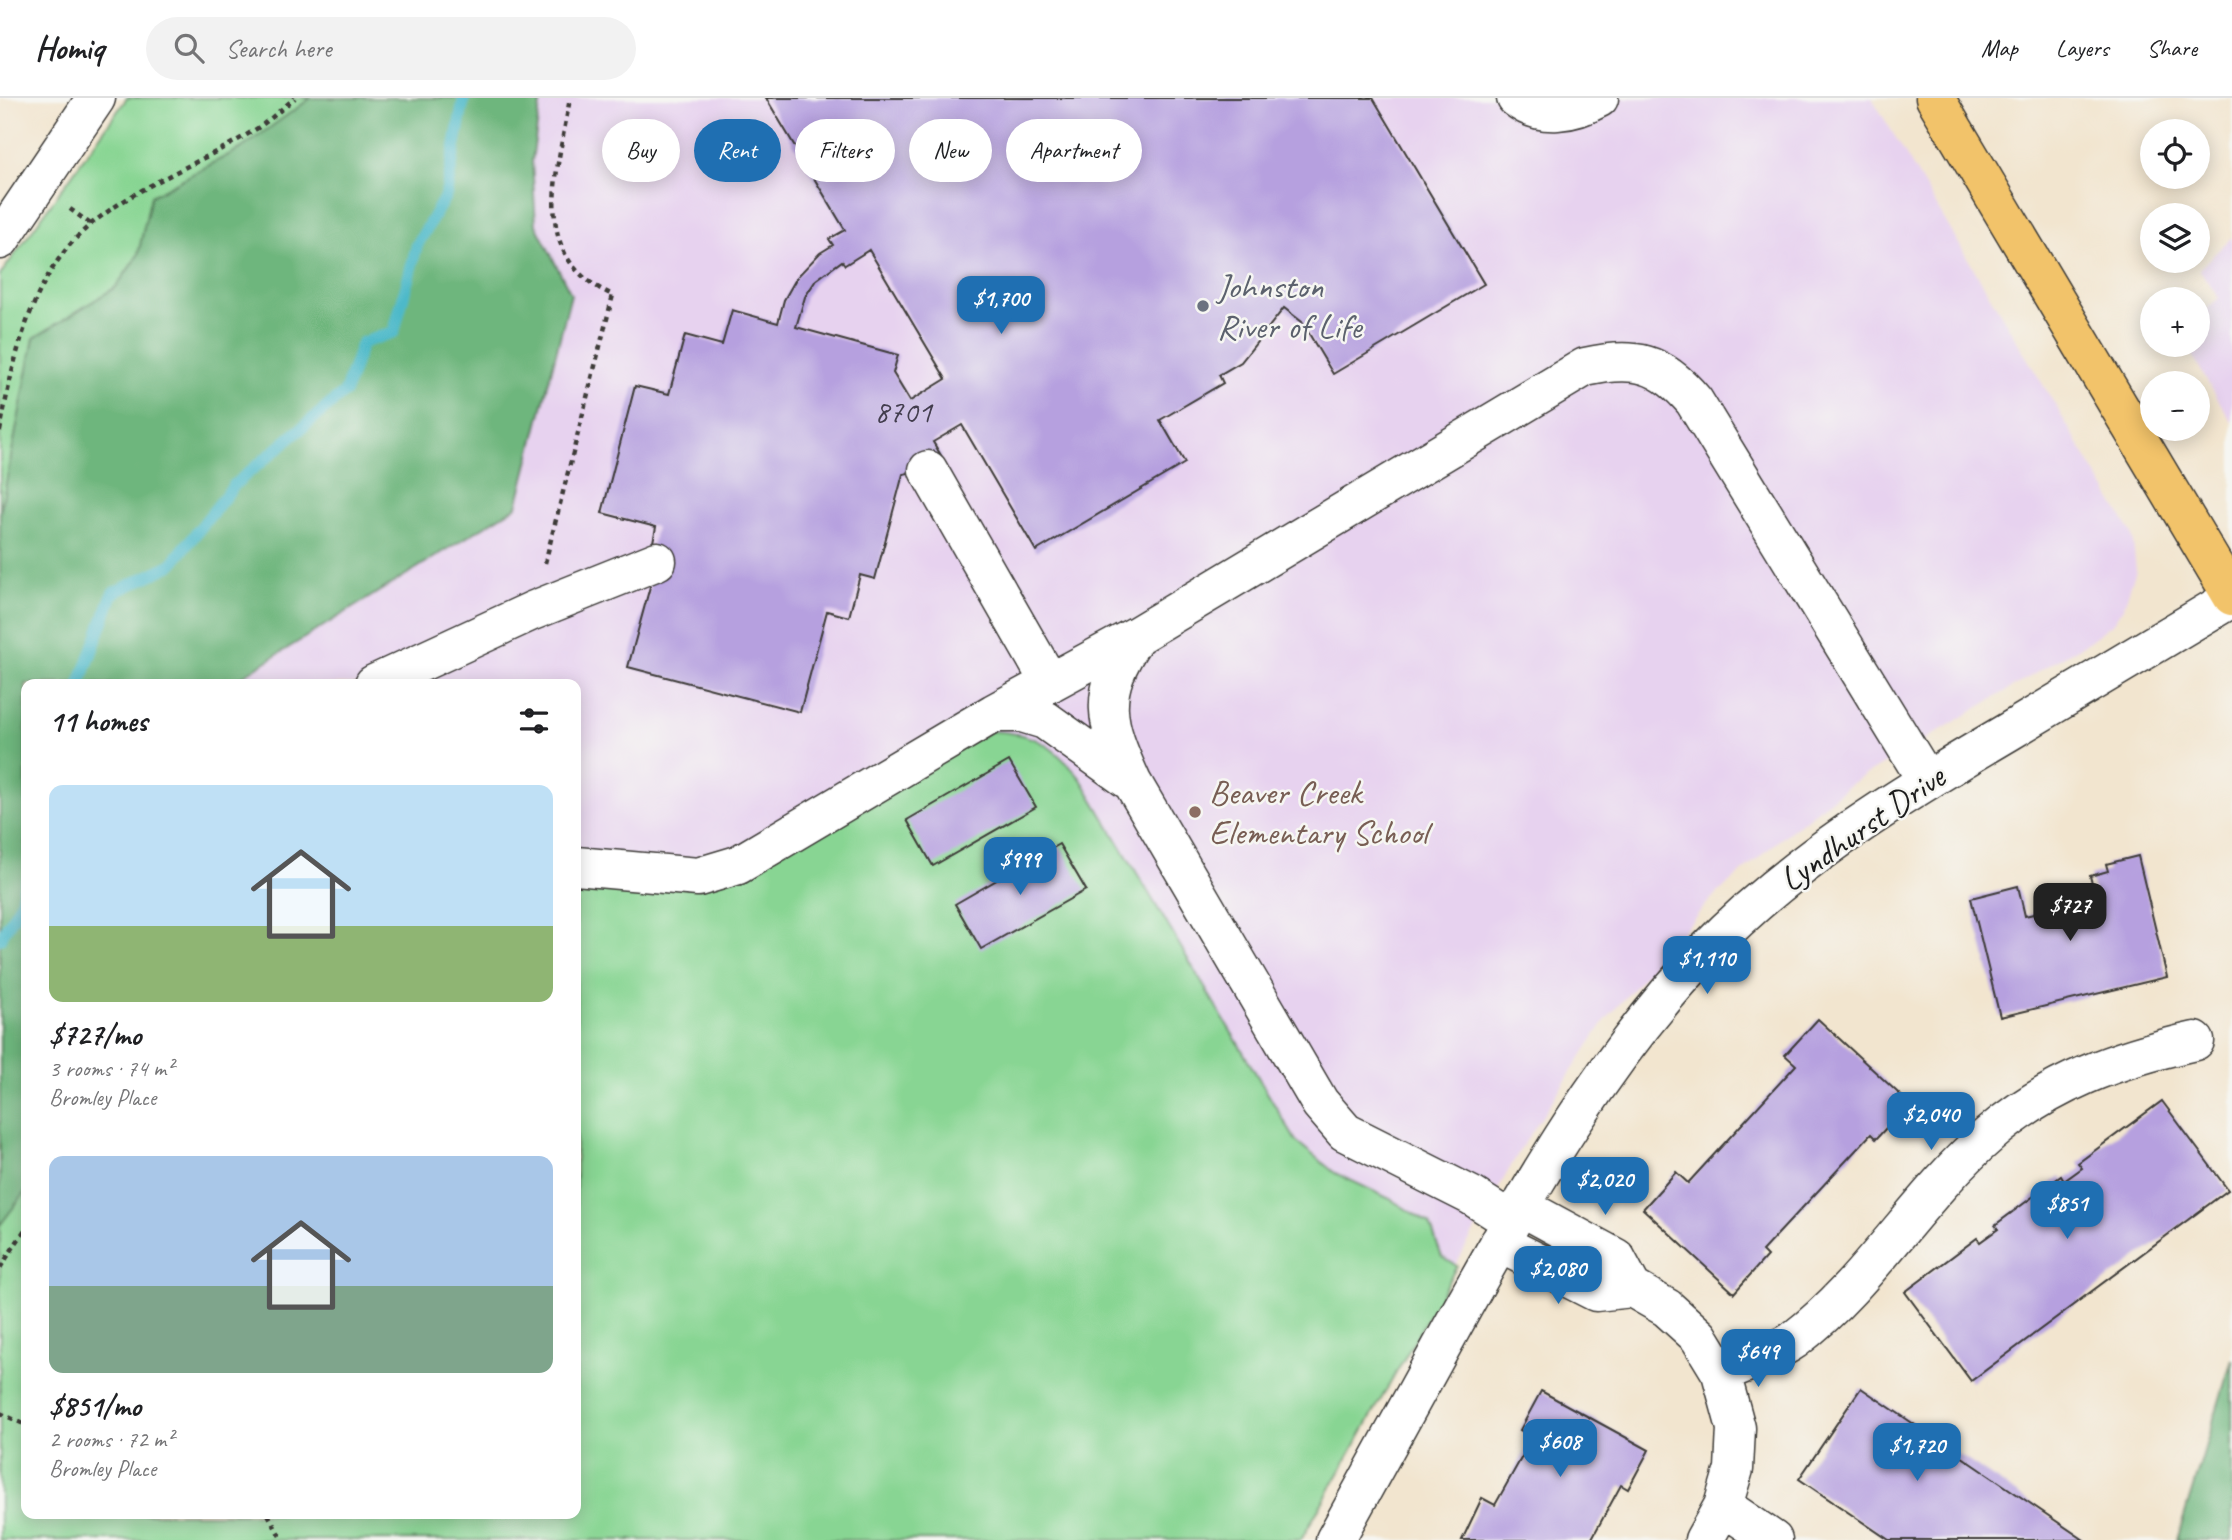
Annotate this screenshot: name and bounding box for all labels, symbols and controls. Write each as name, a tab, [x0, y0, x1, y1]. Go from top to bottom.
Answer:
search box	[146, 17, 636, 80]
text: Homiq	[35, 27, 104, 69]
icon: search	[170, 29, 208, 67]
text: Search here	[226, 32, 331, 65]
text: Map	[1981, 33, 2018, 63]
text: Layers	[2056, 33, 2109, 63]
text: Share	[2147, 33, 2197, 63]
chip: Buy	[602, 119, 680, 182]
chip: Rent	[694, 119, 781, 182]
chip: Filters	[795, 119, 895, 182]
chip: New	[909, 119, 992, 182]
chip: Apartment	[1006, 119, 1142, 182]
map controls	[2140, 119, 2210, 441]
button: locate	[2140, 119, 2210, 189]
button: layers	[2140, 203, 2210, 273]
place label: Johnston River of Life	[1215, 264, 1364, 349]
pin: $1,700	[944, 276, 1058, 336]
text: $1,700	[973, 284, 1029, 313]
button: +	[2140, 287, 2210, 357]
marker: Johnston River of Life	[1195, 298, 1211, 314]
button: −	[2140, 371, 2210, 441]
house number: 8701	[874, 391, 933, 432]
text: 11 homes	[49, 702, 147, 740]
icon: filters	[515, 702, 553, 740]
street label: Lyndhurst Drive	[1771, 753, 1956, 901]
place label: Beaver Creek Elementary School	[1209, 770, 1434, 855]
marker: Beaver Creek Elementary School	[1187, 804, 1203, 820]
icon: home	[238, 831, 364, 957]
pin: $999	[979, 838, 1061, 897]
text: $999	[1000, 845, 1040, 874]
pin: $727	[2029, 884, 2111, 943]
text: $727	[2049, 891, 2091, 920]
pin: $1,110	[1650, 936, 1764, 996]
text: $1,110	[1679, 944, 1735, 973]
text: $727/mo	[49, 1016, 141, 1054]
text: 3 rooms · 74 m²	[49, 1054, 173, 1083]
text: Bromley Place	[49, 1083, 156, 1112]
pin: $2,040	[1874, 1093, 1988, 1152]
text: $2,040	[1903, 1100, 1959, 1129]
pin: $2,020	[1548, 1158, 1662, 1217]
text: $2,020	[1577, 1165, 1633, 1194]
pin: $851	[2026, 1182, 2108, 1241]
text: $851	[2046, 1189, 2088, 1218]
icon: home	[238, 1202, 364, 1328]
pin: $2,080	[1501, 1246, 1615, 1306]
text: $2,080	[1530, 1254, 1586, 1283]
pin: $649	[1717, 1330, 1799, 1389]
text: $649	[1737, 1337, 1779, 1366]
text: $851/mo	[49, 1387, 141, 1425]
pin: $608	[1519, 1420, 1601, 1479]
pin: $1,720	[1860, 1424, 1974, 1483]
text: 2 rooms · 72 m²	[49, 1425, 173, 1454]
text: $608	[1539, 1427, 1581, 1456]
text: $1,720	[1889, 1431, 1945, 1460]
text: Bromley Place	[49, 1454, 156, 1483]

